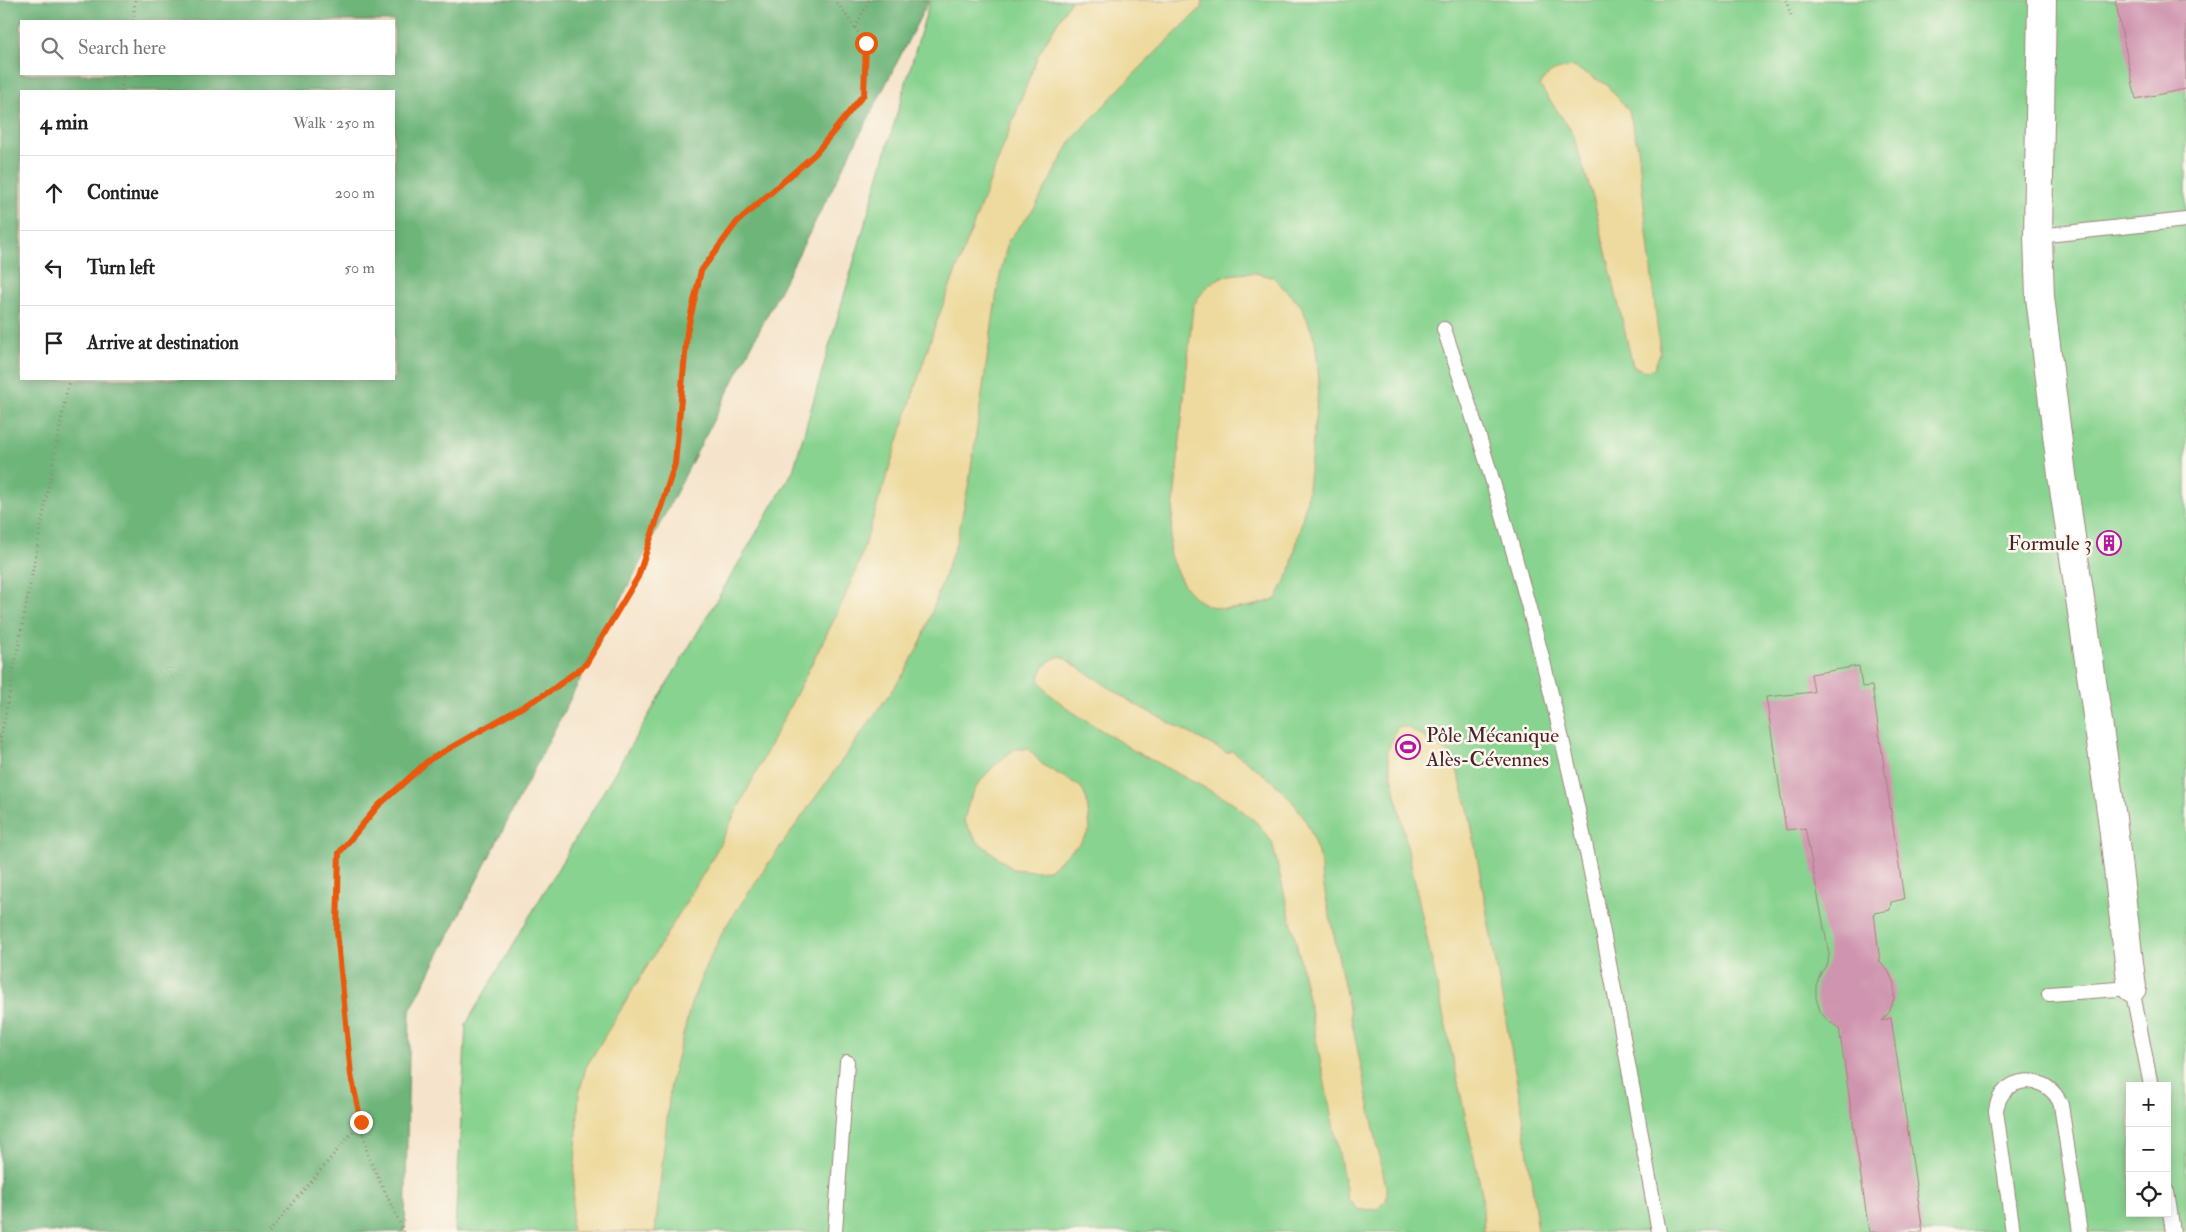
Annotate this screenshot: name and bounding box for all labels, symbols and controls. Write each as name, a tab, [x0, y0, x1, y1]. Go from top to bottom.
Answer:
search box	[20, 20, 395, 75]
route start	[855, 32, 878, 55]
icon: search	[38, 34, 66, 62]
text: Search here	[78, 36, 166, 60]
text: 4 min	[40, 109, 88, 136]
text: Walk · 250 m	[293, 113, 375, 133]
icon: ahead	[40, 179, 68, 207]
text: Continue	[87, 181, 158, 205]
text: 200 m	[335, 183, 375, 203]
icon: left	[40, 254, 68, 282]
text: Turn left	[87, 256, 155, 280]
text: 50 m	[344, 258, 375, 278]
icon: arrive	[40, 329, 68, 357]
text: Arrive at destination	[87, 331, 239, 355]
place label: Formule 3	[2008, 530, 2092, 557]
building icon: Formule 3	[2096, 530, 2122, 556]
place label: Pôle Mécanique Alès-Cévennes	[1425, 722, 1559, 773]
sports icon: Pôle Mécanique Alès-Cévennes	[1395, 734, 1421, 760]
map controls	[2126, 1082, 2171, 1217]
button: +	[2126, 1082, 2171, 1127]
route end	[350, 1111, 373, 1134]
button: −	[2126, 1127, 2171, 1172]
button: locate	[2126, 1172, 2171, 1217]

